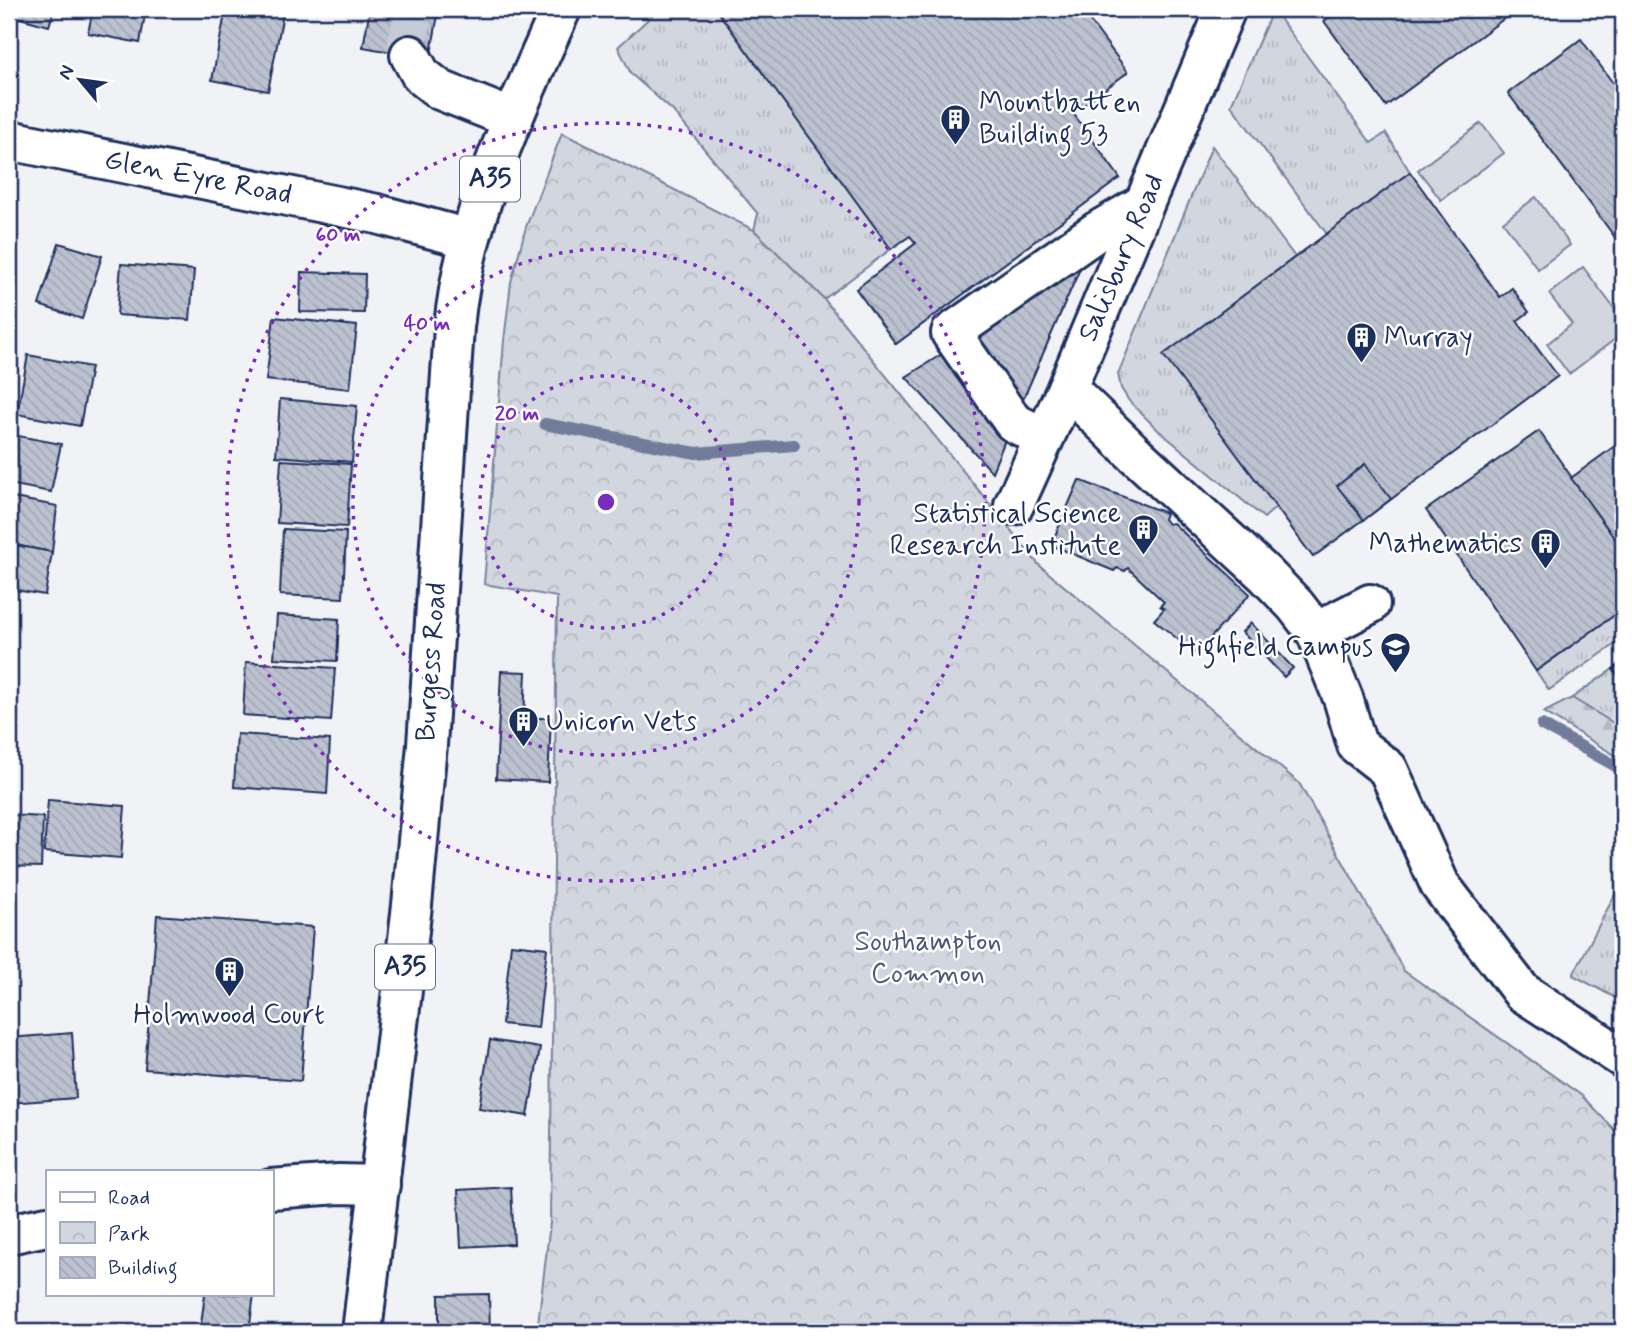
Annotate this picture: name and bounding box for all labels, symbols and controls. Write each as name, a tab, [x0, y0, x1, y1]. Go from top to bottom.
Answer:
north arrow	[46, 46, 116, 116]
text: N	[52, 61, 80, 84]
place label: Mountbatten Building 53	[979, 85, 1141, 157]
building icon: Mountbatten Building 53	[939, 102, 973, 146]
street label: Glen Eyre Road	[101, 142, 295, 214]
road number: A35	[460, 156, 520, 202]
street label: Salisbury Road	[1070, 169, 1174, 347]
text: 60 m	[315, 221, 361, 249]
text: 40 m	[404, 310, 451, 338]
place label: Murray	[1384, 320, 1473, 357]
building icon: Murray	[1344, 321, 1378, 365]
text: 20 m	[495, 400, 540, 428]
centre of rings	[594, 490, 618, 514]
place label: Statistical Science Research Institute	[890, 496, 1121, 565]
building icon: Statistical Science Research Institute	[1127, 513, 1161, 557]
place label: Mathematics	[1369, 526, 1522, 563]
building icon: Mathematics	[1528, 527, 1562, 571]
street label: Burgess Road	[408, 581, 458, 743]
place label: Highfield Campus	[1178, 629, 1373, 669]
school or university icon: Highfield Campus	[1379, 630, 1413, 674]
place label: Unicorn Vets	[546, 704, 697, 741]
building icon: Unicorn Vets	[506, 705, 540, 749]
park label: Southampton Common	[854, 924, 1002, 993]
road number: A35	[375, 944, 435, 990]
building icon: Holmwood Court	[212, 954, 246, 998]
place label: Holmwood Court	[133, 997, 325, 1034]
legend	[46, 1170, 273, 1296]
text: Road	[108, 1184, 150, 1212]
text: Park	[108, 1220, 150, 1248]
text: Building	[108, 1254, 178, 1284]

